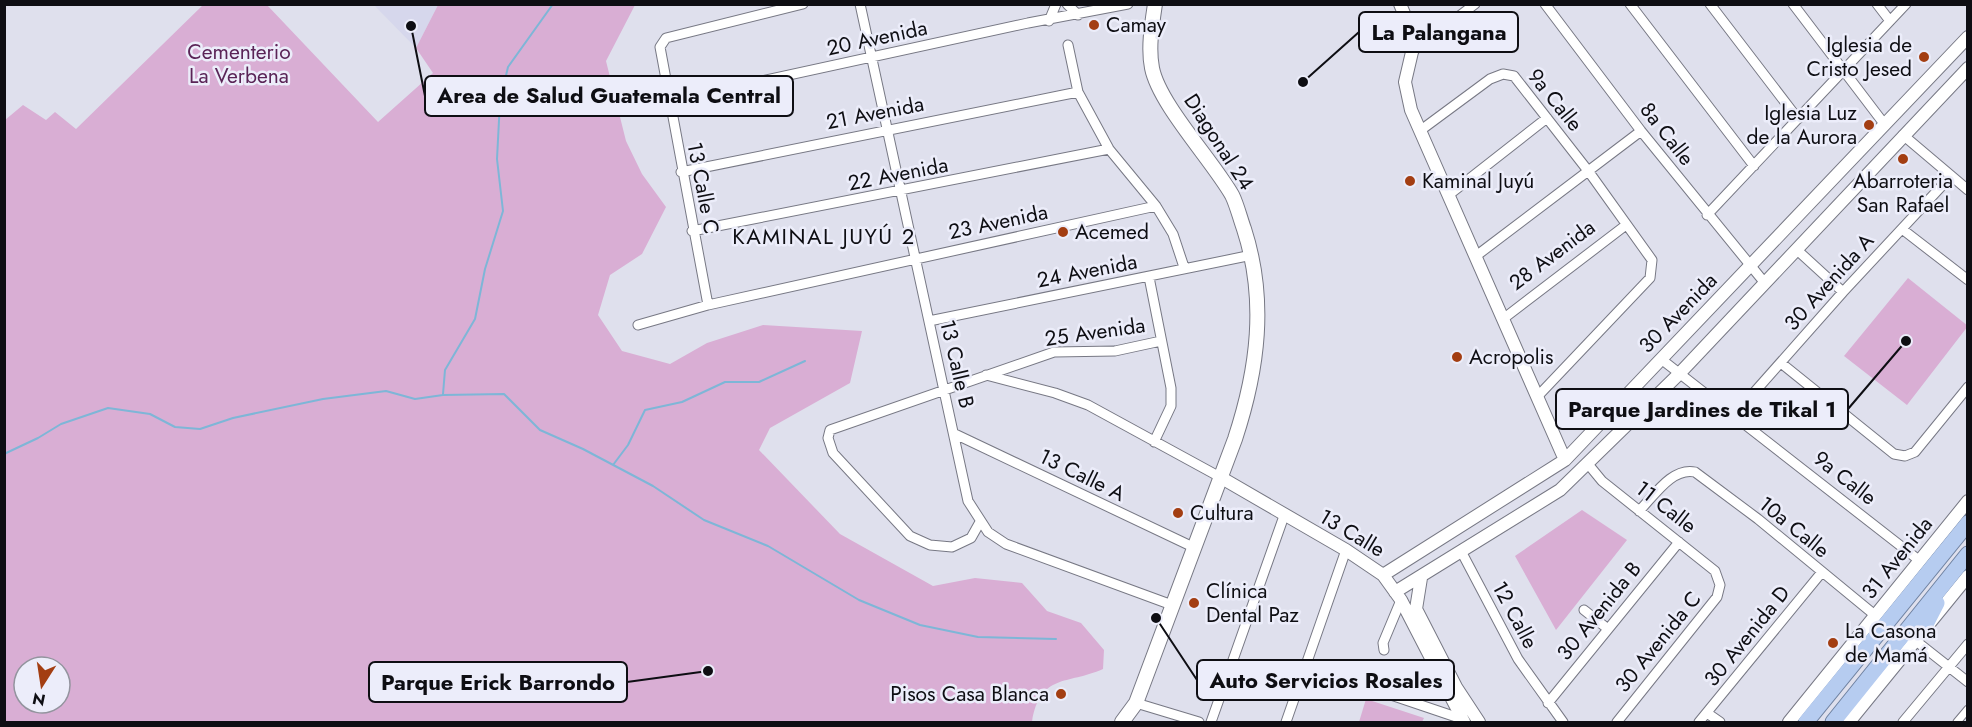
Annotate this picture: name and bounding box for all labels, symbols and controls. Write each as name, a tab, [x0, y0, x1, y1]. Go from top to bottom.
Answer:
place label: Camay	[1106, 10, 1167, 40]
callout: La Palangana	[1359, 12, 1518, 52]
street label: 20 Avenida	[824, 13, 930, 63]
text: La Palangana	[1371, 16, 1507, 48]
marker: Camay	[1087, 18, 1101, 32]
place label: Iglesia de Cristo Jesed	[1807, 30, 1912, 84]
park label: Cementerio La Verbena	[187, 37, 291, 91]
marker: Iglesia de Cristo Jesed	[1917, 50, 1931, 64]
street label: 9a Calle	[1520, 62, 1590, 138]
callout: Area de Salud Guatemala Central	[425, 76, 793, 116]
text: Area de Salud Guatemala Central	[436, 79, 781, 111]
street label: Diagonal 24	[1177, 88, 1261, 196]
street label: 21 Avenida	[824, 89, 926, 137]
street label: 8a Calle	[1633, 96, 1701, 172]
place label: Iglesia Luz de la Aurora	[1747, 98, 1857, 152]
marker: Iglesia Luz de la Aurora	[1862, 118, 1876, 132]
street label: 13 Calle C	[679, 140, 727, 236]
street label: 22 Avenida	[845, 150, 951, 198]
marker: Abarroteria San Rafael	[1896, 152, 1910, 166]
place label: Kaminal Juyú	[1422, 166, 1534, 196]
place label: Abarroteria San Rafael	[1853, 166, 1953, 220]
marker: Kaminal Juyú	[1403, 174, 1417, 188]
street label: 23 Avenida	[946, 197, 1050, 247]
street label: 28 Avenida	[1503, 213, 1601, 297]
place label: Acemed	[1075, 217, 1149, 247]
district label: KAMINAL JUYÚ 2	[732, 220, 916, 252]
marker: Acemed	[1056, 225, 1070, 239]
street label: 30 Avenida A	[1777, 227, 1881, 337]
street label: 24 Avenida	[1034, 247, 1140, 295]
street label: 30 Avenida	[1632, 266, 1724, 360]
street label: 25 Avenida	[1043, 310, 1147, 354]
street label: 13 Calle B	[932, 317, 982, 411]
place label: Acropolis	[1469, 342, 1553, 372]
marker: Acropolis	[1450, 350, 1464, 364]
callout: Parque Jardines de Tikal 1	[1556, 389, 1848, 429]
text: Parque Jardines de Tikal 1	[1568, 393, 1836, 425]
street label: 13 Calle A	[1034, 441, 1130, 509]
street label: 9a Calle	[1807, 444, 1883, 512]
street label: 11 Calle	[1629, 474, 1703, 541]
street label: 10a Calle	[1752, 489, 1836, 565]
place label: Cultura	[1190, 498, 1254, 528]
street label: 13 Calle	[1313, 502, 1391, 565]
marker: Cultura	[1171, 506, 1185, 520]
street label: 31 Avenida	[1854, 510, 1940, 606]
street label: 30 Avenida B	[1550, 555, 1648, 667]
place label: Clínica Dental Paz	[1206, 576, 1299, 630]
street label: 12 Calle	[1485, 576, 1545, 654]
street label: 30 Avenida D	[1697, 579, 1797, 693]
street label: 30 Avenida C	[1608, 585, 1708, 699]
marker: Clínica Dental Paz	[1187, 596, 1201, 610]
place label: La Casona de Mamá	[1845, 616, 1936, 670]
marker: La Casona de Mamá	[1826, 636, 1840, 650]
north arrow	[12, 655, 72, 715]
callout: Auto Servicios Rosales	[1197, 660, 1454, 700]
callout: Parque Erick Barrondo	[369, 662, 627, 702]
text: Auto Servicios Rosales	[1209, 664, 1442, 696]
text: Parque Erick Barrondo	[381, 666, 615, 698]
place label: Pisos Casa Blanca	[890, 679, 1049, 709]
text: N	[30, 687, 48, 712]
marker: Pisos Casa Blanca	[1054, 687, 1068, 701]

